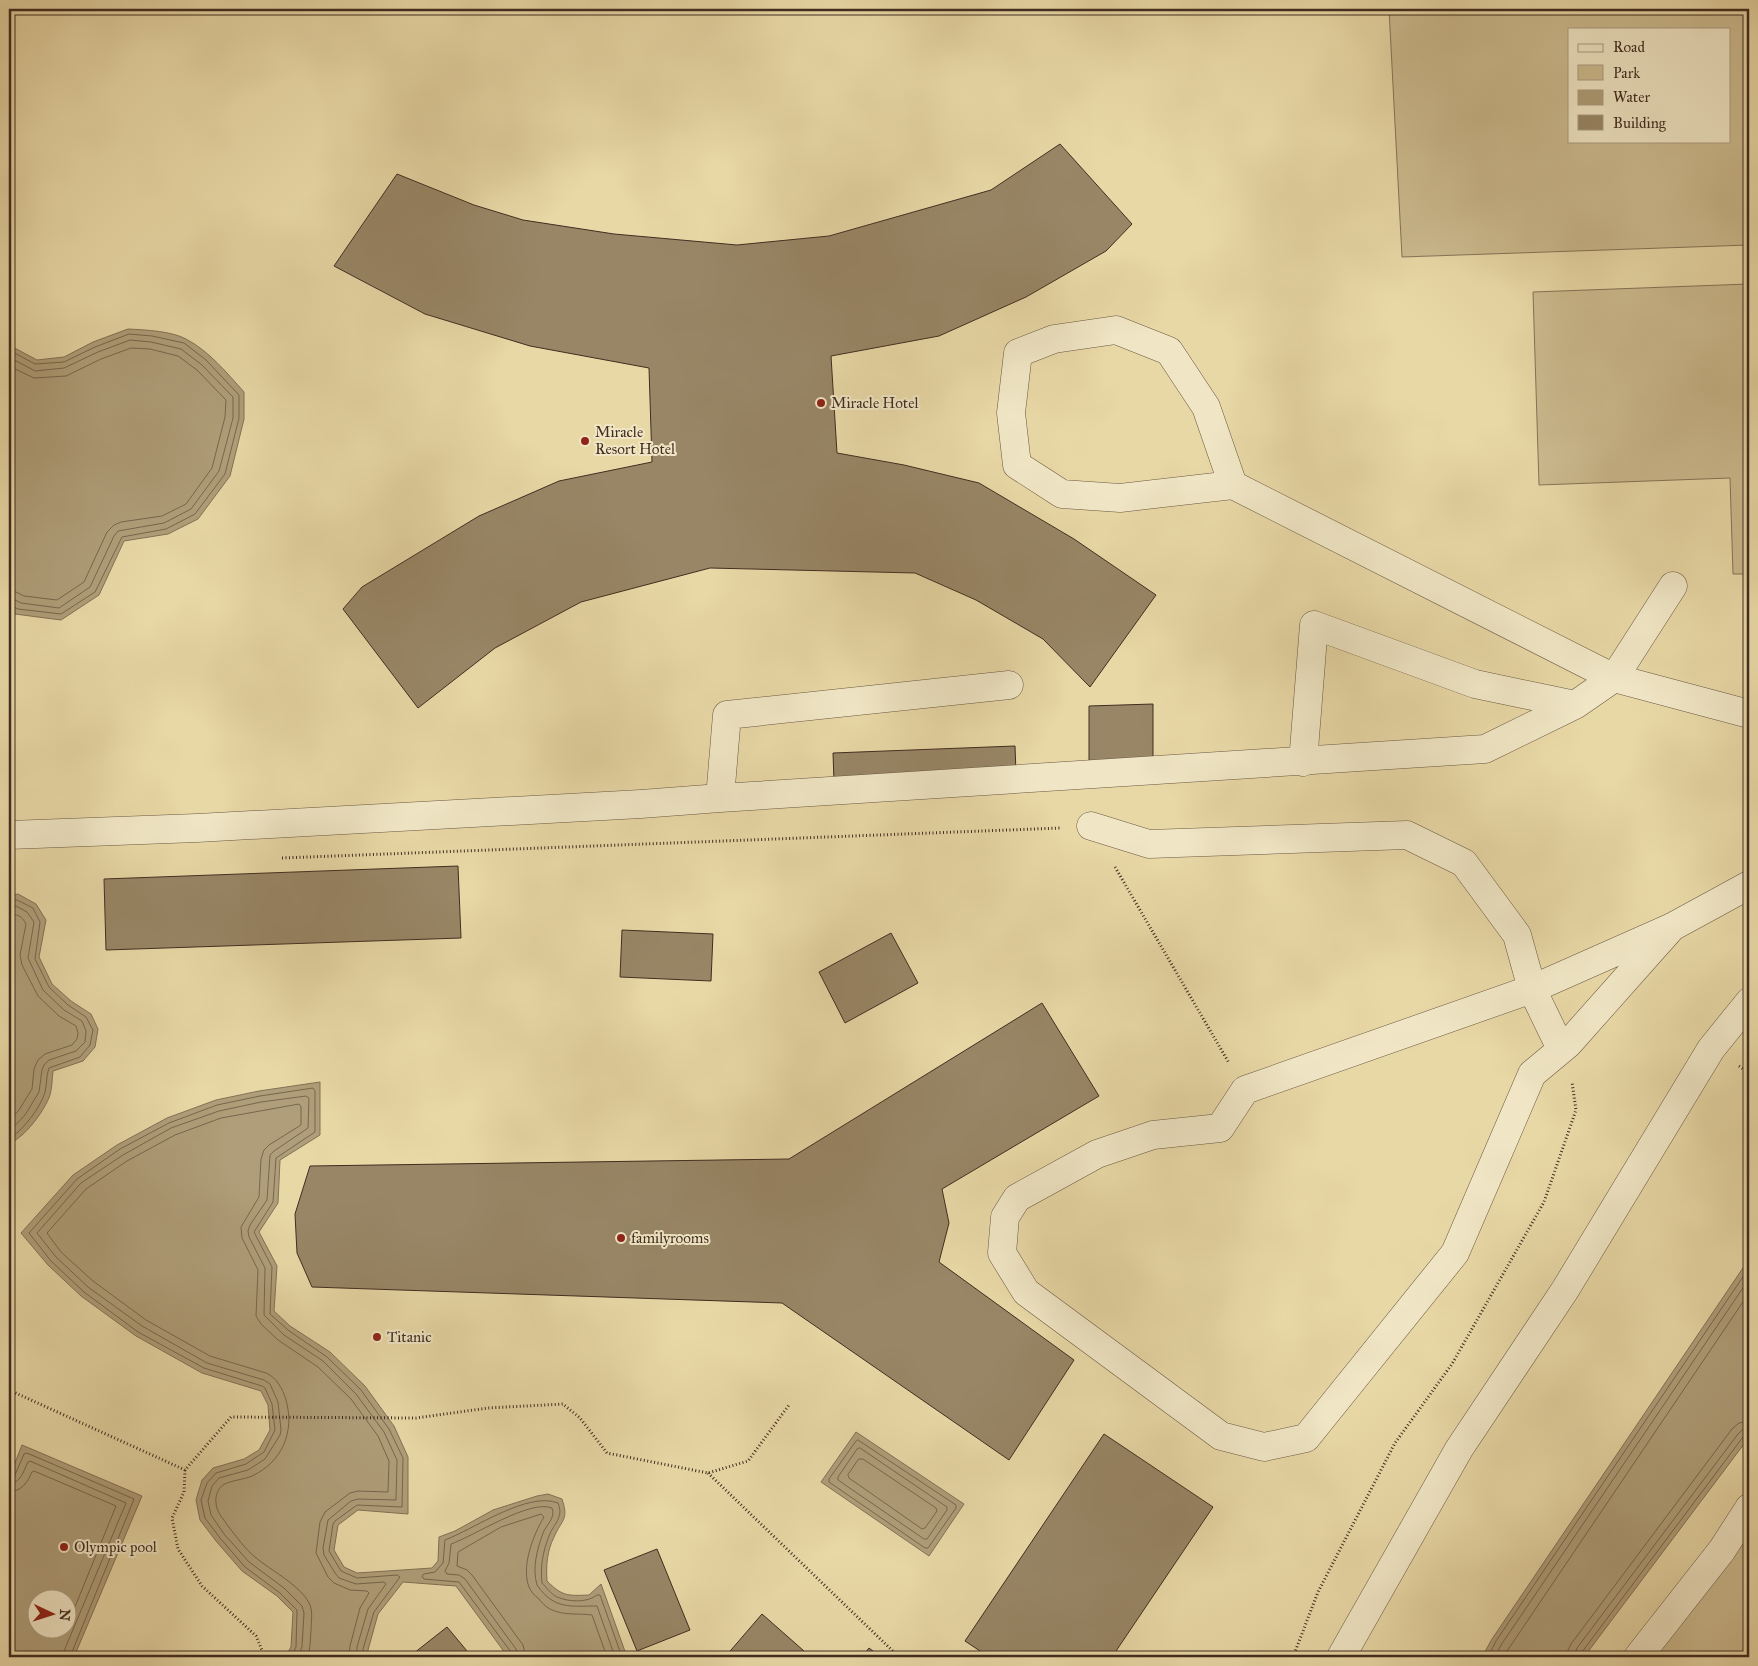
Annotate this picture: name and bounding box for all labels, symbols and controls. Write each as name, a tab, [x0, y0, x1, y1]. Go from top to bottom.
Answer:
legend	[1568, 28, 1730, 142]
text: Road	[1613, 38, 1645, 56]
text: Park	[1613, 64, 1640, 82]
text: Water	[1613, 88, 1650, 106]
text: Building	[1613, 114, 1667, 132]
place label: Miracle Hotel	[831, 394, 919, 412]
marker: Miracle Hotel	[815, 397, 827, 409]
place label: Miracle Resort Hotel	[595, 423, 676, 458]
marker: Miracle Resort Hotel	[579, 435, 591, 447]
place label: familyrooms	[631, 1229, 709, 1247]
marker: familyrooms	[615, 1232, 627, 1244]
place label: Titanic	[387, 1328, 432, 1346]
marker: Titanic	[371, 1331, 383, 1343]
place label: Olympic pool	[74, 1538, 158, 1556]
marker: Olympic pool	[58, 1541, 70, 1553]
north arrow	[28, 1588, 78, 1638]
text: N	[56, 1608, 73, 1622]

